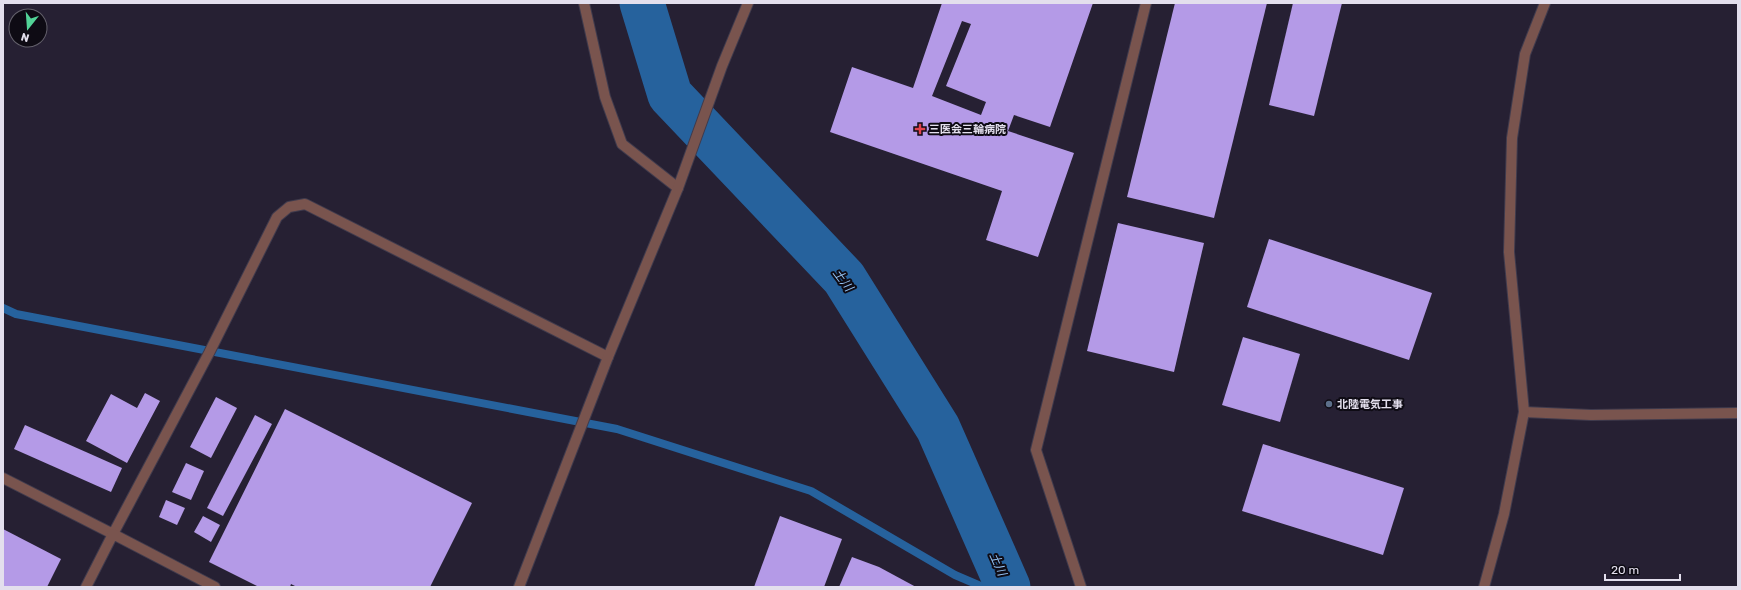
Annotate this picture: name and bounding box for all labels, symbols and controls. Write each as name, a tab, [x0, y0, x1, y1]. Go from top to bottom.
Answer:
north arrow	[8, 8, 48, 48]
text: N	[19, 30, 31, 44]
marker: 三医会三輪病院	[914, 123, 926, 135]
place label: 三医会三輪病院	[929, 123, 1006, 136]
water label: 土川	[830, 266, 857, 295]
place label: 北陸電気工事	[1337, 398, 1403, 411]
marker: 北陸電気工事	[1324, 399, 1334, 409]
water label: 土川	[987, 550, 1010, 580]
scale bar	[1605, 556, 1680, 582]
text: 20 m	[1611, 563, 1639, 577]

